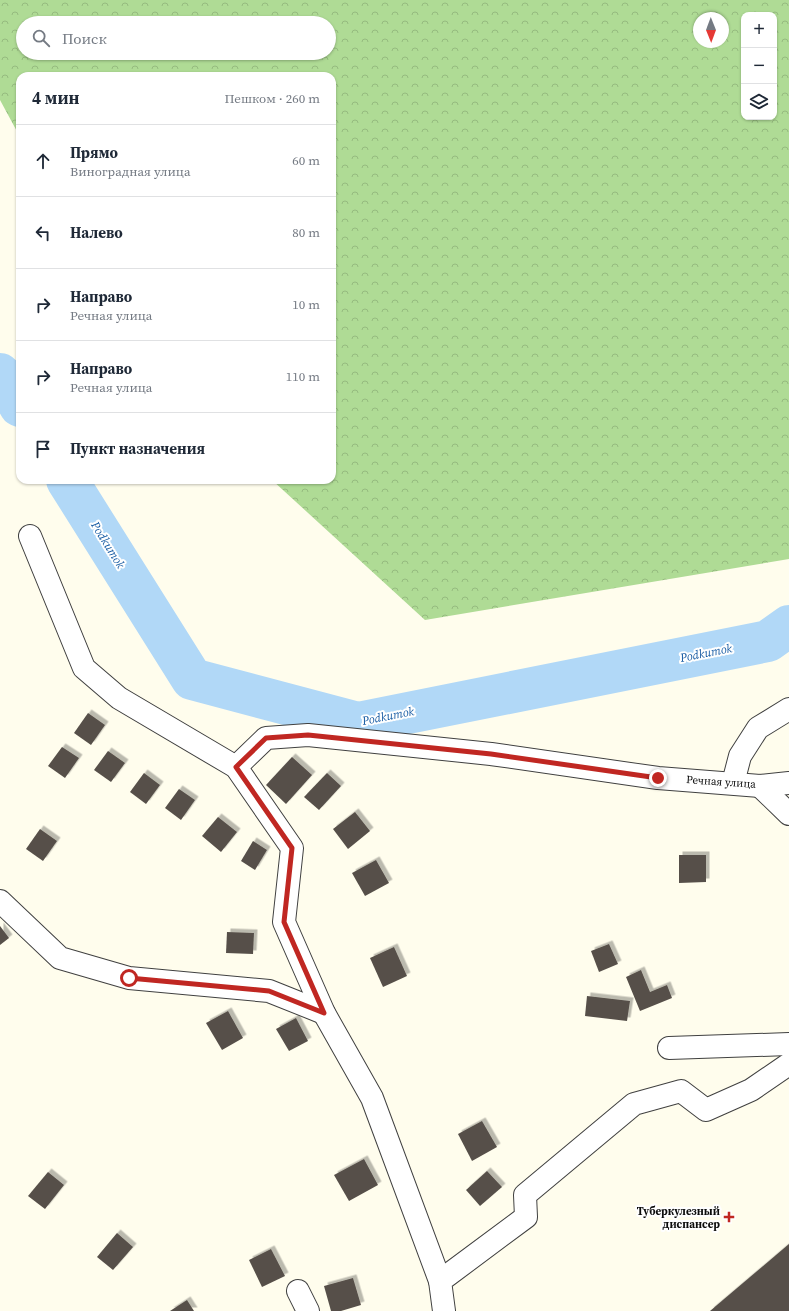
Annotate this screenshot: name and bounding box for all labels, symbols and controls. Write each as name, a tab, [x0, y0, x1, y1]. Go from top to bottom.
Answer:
north arrow	[693, 12, 729, 48]
map controls	[741, 12, 777, 120]
button: +	[741, 12, 777, 48]
search box	[16, 16, 336, 60]
icon: search	[30, 27, 52, 49]
text: Поиск	[62, 28, 107, 49]
button: −	[741, 48, 777, 84]
button: layers	[741, 84, 777, 120]
text: 4 мин	[32, 86, 80, 110]
text: Пешком · 260 m	[225, 90, 320, 107]
text: Прямо	[70, 142, 118, 163]
icon: ahead	[32, 150, 54, 172]
text: 60 m	[292, 152, 320, 169]
text: Виноградная улица	[70, 163, 191, 180]
icon: left	[32, 222, 54, 244]
text: Налево	[70, 222, 123, 243]
text: 80 m	[292, 224, 320, 241]
text: Направо	[70, 286, 132, 307]
icon: right	[32, 294, 54, 316]
text: 10 m	[292, 296, 320, 313]
text: Речная улица	[70, 307, 152, 324]
text: Направо	[70, 358, 132, 379]
icon: right	[32, 366, 54, 388]
text: 110 m	[286, 368, 320, 385]
text: Речная улица	[70, 379, 152, 396]
icon: arrive	[32, 438, 54, 460]
text: Пункт назначения	[70, 438, 205, 459]
water label: Podkumok	[87, 518, 129, 572]
water label: Podkumok	[678, 640, 734, 666]
water label: Podkumok	[360, 703, 416, 729]
route end	[649, 769, 667, 787]
street label: Речная улица	[686, 772, 757, 792]
route start	[120, 969, 138, 987]
place label: Туберкулезный диспансер	[637, 1204, 720, 1232]
marker: Туберкулезный диспансер	[723, 1211, 735, 1223]

